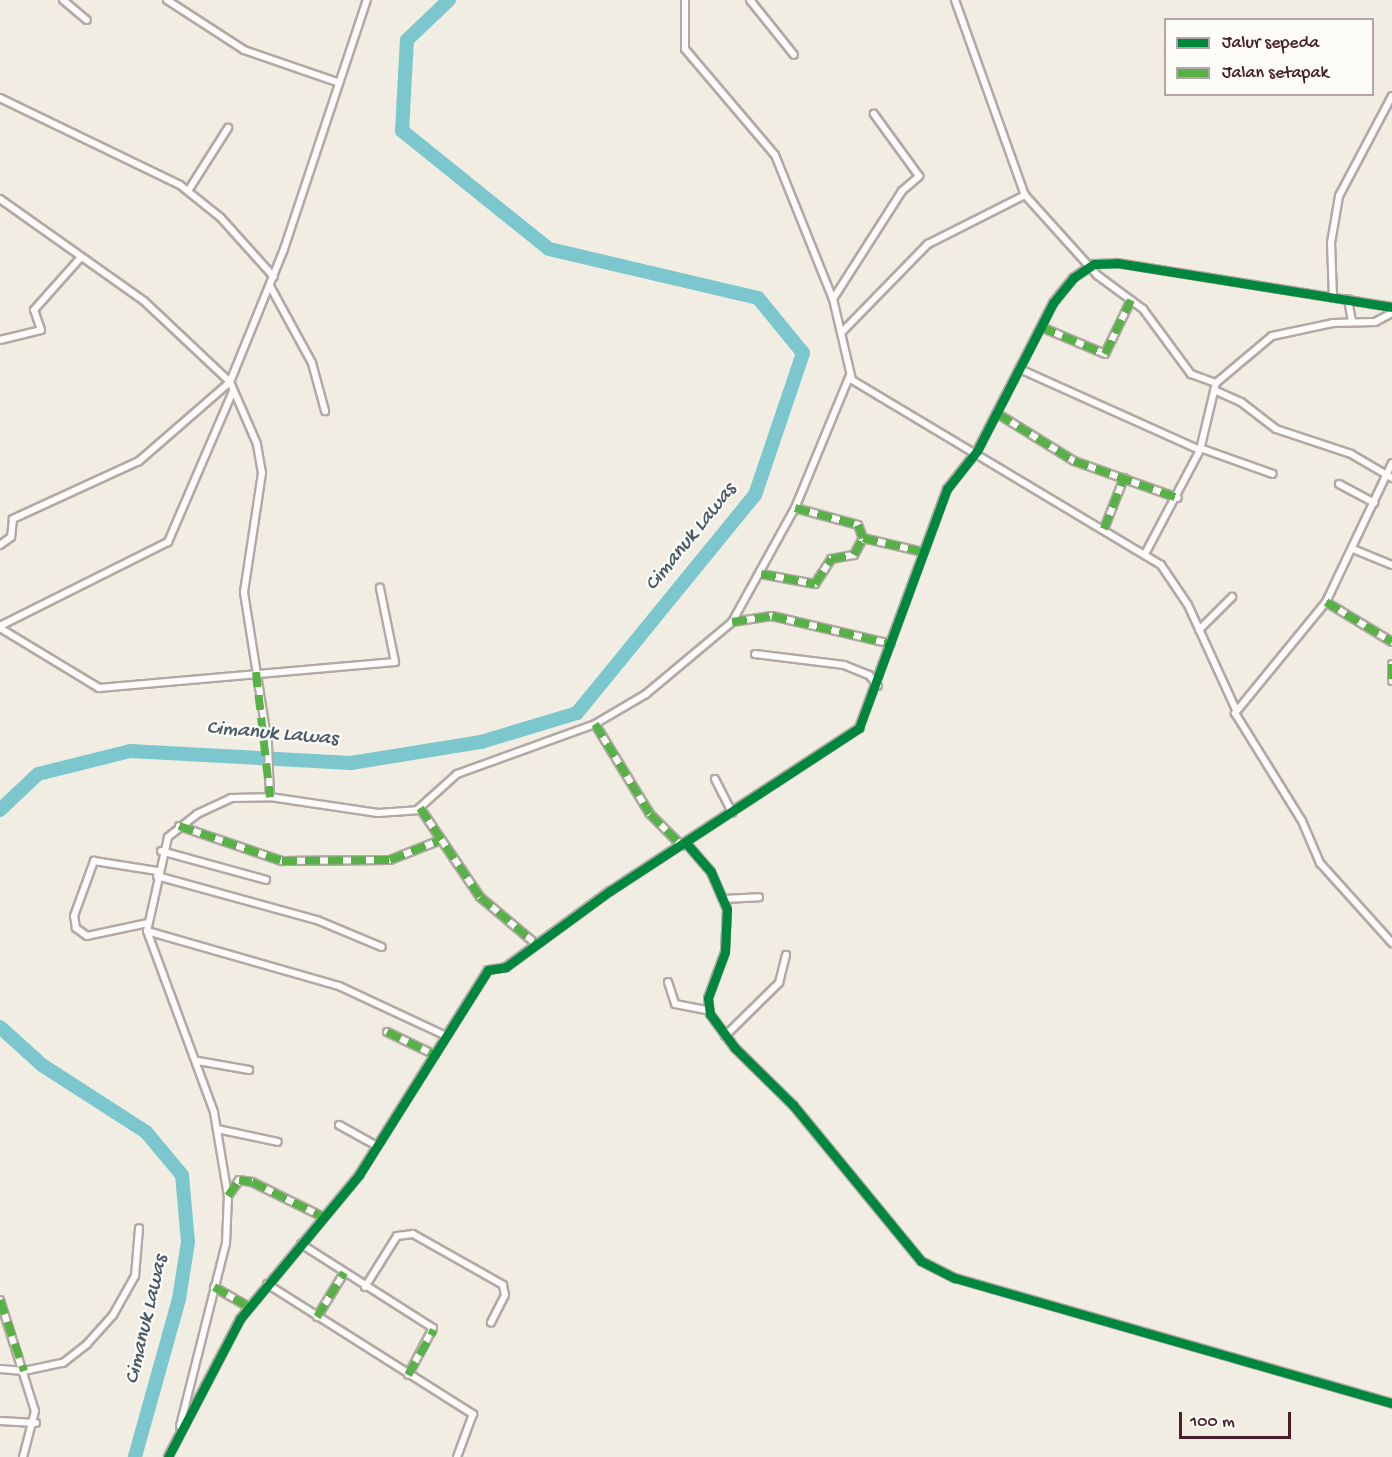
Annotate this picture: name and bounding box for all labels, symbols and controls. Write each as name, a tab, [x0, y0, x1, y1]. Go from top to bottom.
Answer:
legend	[1164, 18, 1374, 96]
text: Jalur sepeda	[1222, 33, 1319, 54]
text: Jalan setapak	[1222, 63, 1328, 84]
water label: Cimanuk Lawas	[641, 479, 743, 597]
water label: Cimanuk Lawas	[205, 717, 339, 753]
water label: Cimanuk Lawas	[121, 1253, 175, 1387]
scale bar	[1182, 1400, 1294, 1438]
text: 100 m	[1190, 1412, 1235, 1433]

